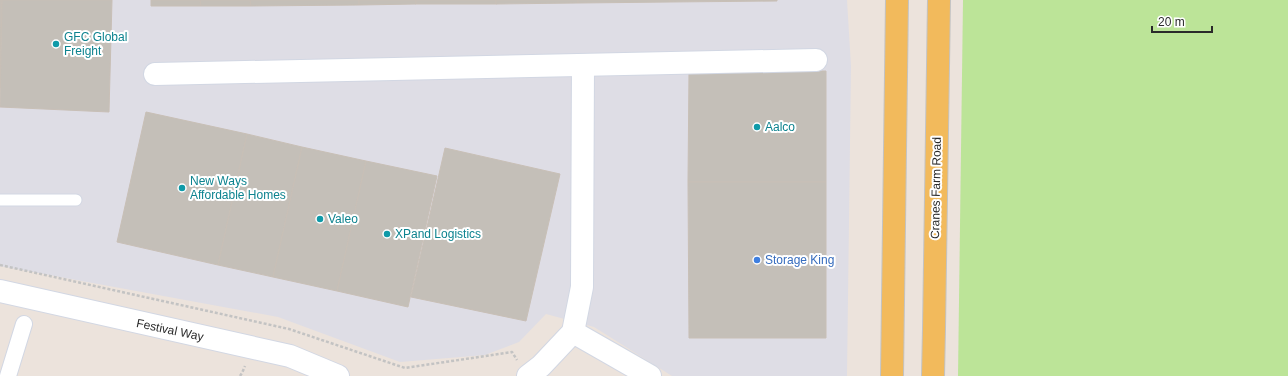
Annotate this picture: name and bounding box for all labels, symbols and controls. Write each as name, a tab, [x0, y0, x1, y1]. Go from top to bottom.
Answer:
scale bar	[1152, 8, 1212, 34]
text: 20 m	[1158, 15, 1185, 29]
place label: GFC Global Freight	[64, 30, 127, 58]
marker: GFC Global Freight	[51, 39, 61, 49]
place label: Aalco	[765, 120, 795, 134]
marker: Aalco	[752, 122, 762, 132]
street label: Cranes Farm Road	[928, 137, 944, 239]
place label: New Ways Affordable Homes	[190, 174, 286, 202]
marker: New Ways Affordable Homes	[177, 183, 187, 193]
place label: Valeo	[328, 212, 358, 226]
marker: Valeo	[315, 214, 325, 224]
place label: XPand Logistics	[395, 227, 481, 241]
marker: XPand Logistics	[382, 229, 392, 239]
place label: Storage King	[765, 253, 834, 267]
marker: Storage King	[752, 255, 762, 265]
street label: Festival Way	[135, 316, 205, 344]

